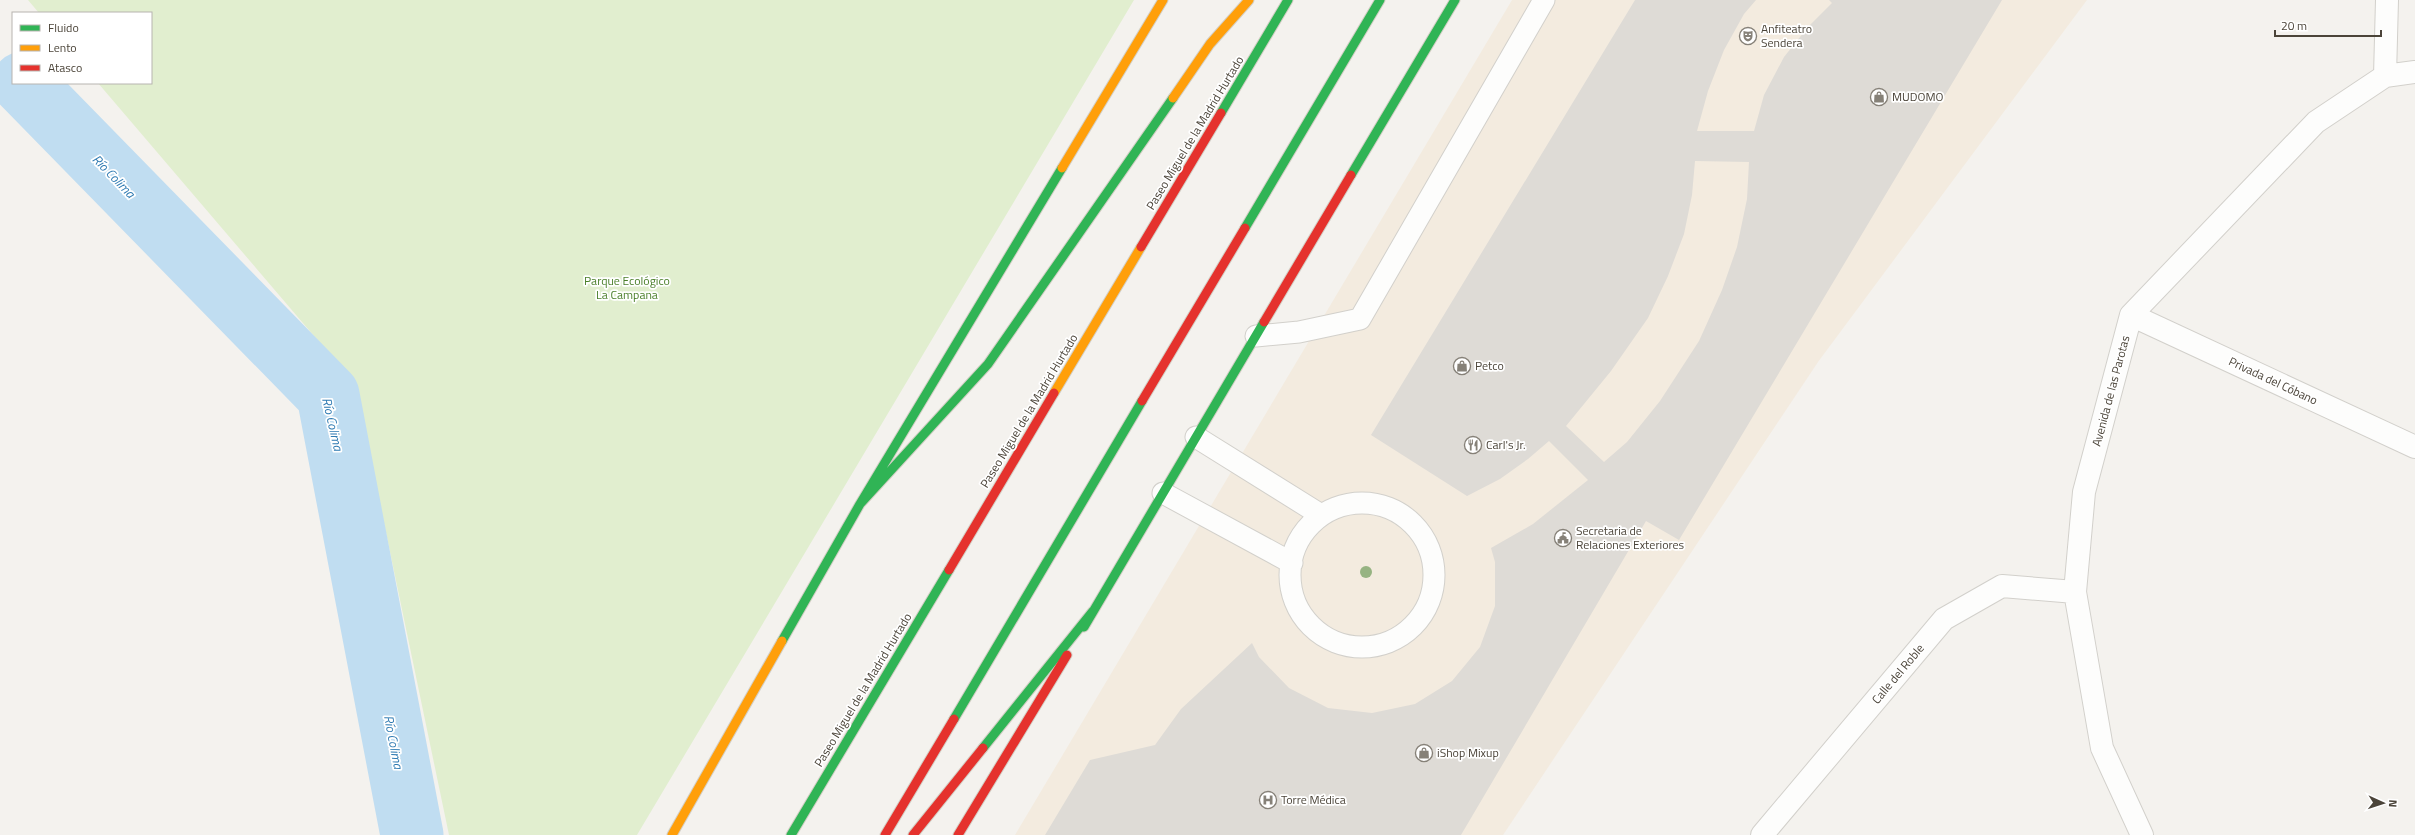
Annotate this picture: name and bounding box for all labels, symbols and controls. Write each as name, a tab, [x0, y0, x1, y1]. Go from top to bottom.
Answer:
legend	[12, 12, 152, 84]
scale bar	[2275, 12, 2381, 38]
text: 20 m	[2281, 16, 2307, 35]
text: Fluido	[48, 18, 79, 37]
place label: Anfiteatro Sendera	[1761, 19, 1812, 52]
theatre icon: Anfiteatro Sendera	[1738, 26, 1758, 46]
text: Lento	[48, 38, 77, 57]
street label: Paseo Miguel de la Madrid Hurtado	[1141, 52, 1248, 213]
text: Atasco	[48, 58, 82, 77]
shop icon: MUDOMO	[1869, 87, 1889, 107]
place label: MUDOMO	[1892, 87, 1944, 106]
water label: Río Colima	[88, 150, 141, 204]
park label: Parque Ecológico La Campana	[584, 271, 670, 304]
street label: Paseo Miguel de la Madrid Hurtado	[975, 330, 1082, 491]
street label: Avenida de las Parotas	[2087, 333, 2135, 448]
street label: Privada del Cóbano	[2226, 352, 2321, 409]
shop icon: Petco	[1452, 356, 1472, 376]
place label: Petco	[1475, 356, 1504, 375]
water label: Río Colima	[317, 395, 349, 454]
restaurant icon: Carl's Jr.	[1463, 435, 1483, 455]
place label: Carl's Jr.	[1486, 435, 1526, 454]
place label: Secretaria de Relaciones Exteriores	[1576, 521, 1685, 554]
public building icon: Secretaria de Relaciones Exteriores	[1553, 528, 1573, 548]
street label: Paseo Miguel de la Madrid Hurtado	[809, 609, 916, 770]
street label: Calle del Roble	[1867, 639, 1928, 708]
water label: Río Colima	[379, 714, 409, 772]
shop icon: iShop Mixup	[1414, 743, 1434, 763]
place label: iShop Mixup	[1437, 743, 1499, 762]
north arrow	[2363, 783, 2403, 823]
hospital icon: Torre Médica	[1258, 790, 1278, 810]
place label: Torre Médica	[1281, 790, 1346, 809]
text: N	[2385, 799, 2401, 808]

